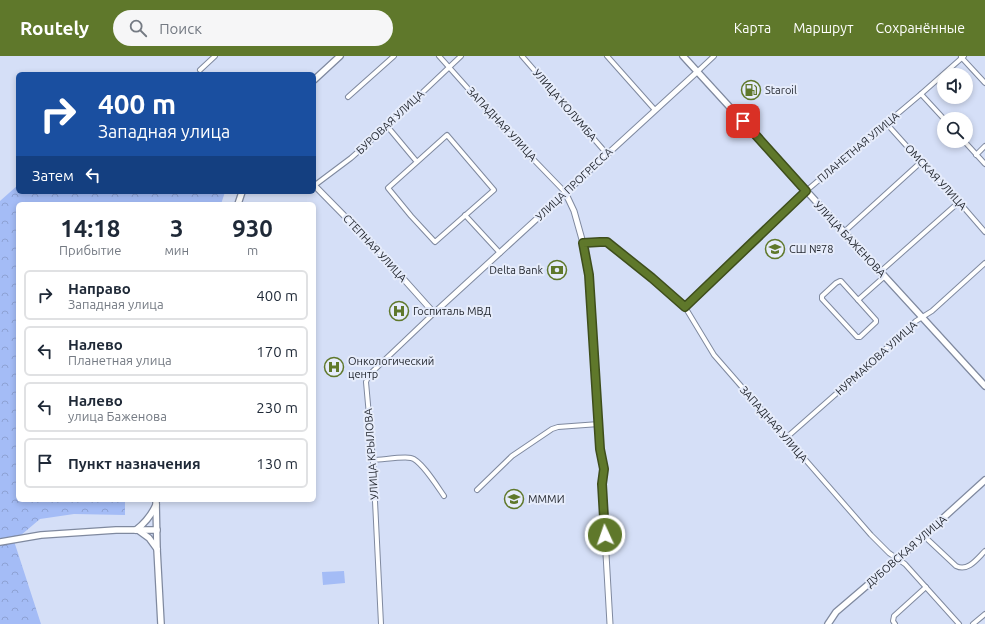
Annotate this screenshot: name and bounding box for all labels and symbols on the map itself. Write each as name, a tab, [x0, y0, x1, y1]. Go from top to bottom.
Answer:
street label: УЛИЦА КОЛУМБА	[531, 67, 600, 144]
fuel station icon: Staroil	[740, 79, 762, 101]
place label: Staroil	[765, 84, 797, 96]
street label: ЗАПАДНАЯ УЛИЦА	[465, 85, 540, 164]
street label: БУРОВАЯ УЛИЦА	[354, 87, 427, 156]
pin	[726, 104, 760, 138]
street label: ПЛАНЕТНАЯ УЛИЦА	[815, 109, 902, 185]
street label: ОМСКАЯ УЛИЦА	[903, 142, 970, 213]
street label: УЛИЦА ПРОГРЕССА	[533, 145, 615, 223]
street label: УЛИЦА БАЖЕНОВА	[812, 199, 889, 280]
street label: СТЕПНАЯ УЛИЦА	[341, 212, 410, 285]
school or university icon: СШ №78	[764, 238, 786, 260]
place label: СШ №78	[789, 243, 833, 255]
bank icon: Delta Bank	[546, 259, 568, 281]
place label: Delta Bank	[489, 264, 543, 276]
hospital icon: Госпиталь МВД	[388, 300, 410, 322]
place label: Госпиталь МВД	[413, 305, 491, 317]
street label: НУРМАКОВА УЛИЦА	[833, 318, 920, 398]
place label: Онкологический центр	[348, 355, 434, 380]
hospital icon: Онкологический центр	[323, 356, 345, 378]
street label: ЗАПАДНАЯ УЛИЦА	[738, 384, 811, 465]
street label: УЛИЦА КРЫЛОВА	[362, 407, 380, 500]
school or university icon: МММИ	[503, 488, 525, 510]
place label: МММИ	[528, 493, 565, 505]
street label: ДУБОВСКАЯ УЛИЦА	[863, 512, 949, 589]
position arrow	[584, 514, 626, 556]

